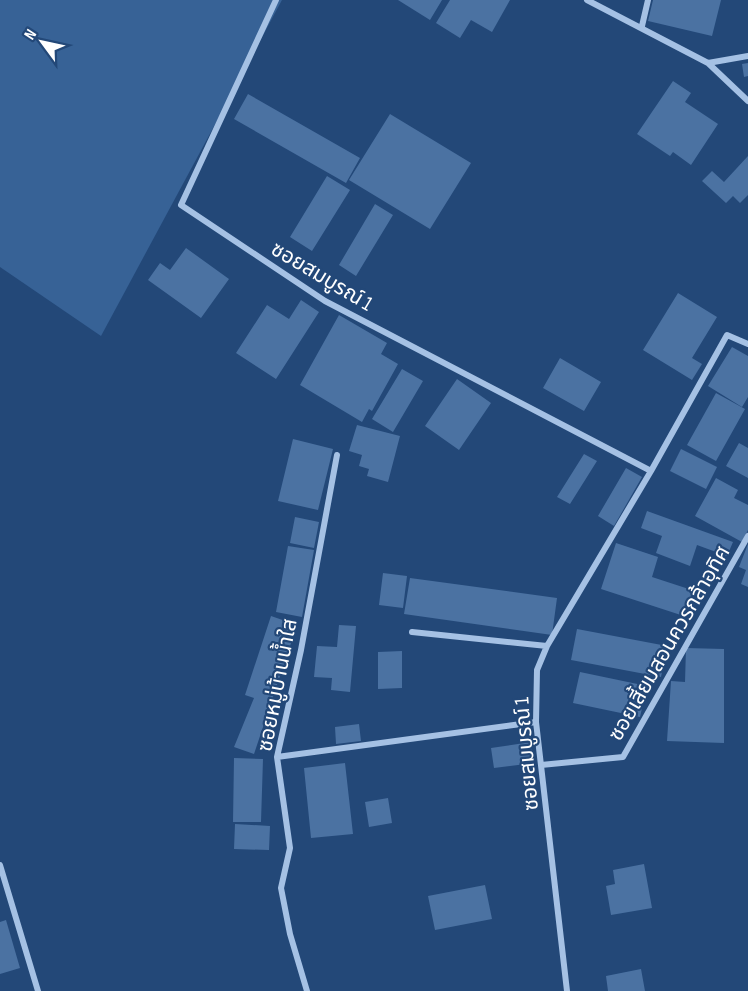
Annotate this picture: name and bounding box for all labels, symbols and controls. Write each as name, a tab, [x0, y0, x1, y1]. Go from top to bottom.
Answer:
north arrow	[12, 12, 72, 72]
text: N	[20, 26, 41, 43]
street label: ซอยสมบูรณ์ 1	[267, 236, 378, 317]
street label: ซอยเสี้ยมสอนควรกล้าอุทิศ	[601, 540, 736, 745]
street label: ซอยหมู่บ้านน้ำใส	[249, 616, 303, 754]
street label: ซอยสมบูรณ์ 1	[509, 696, 544, 812]

